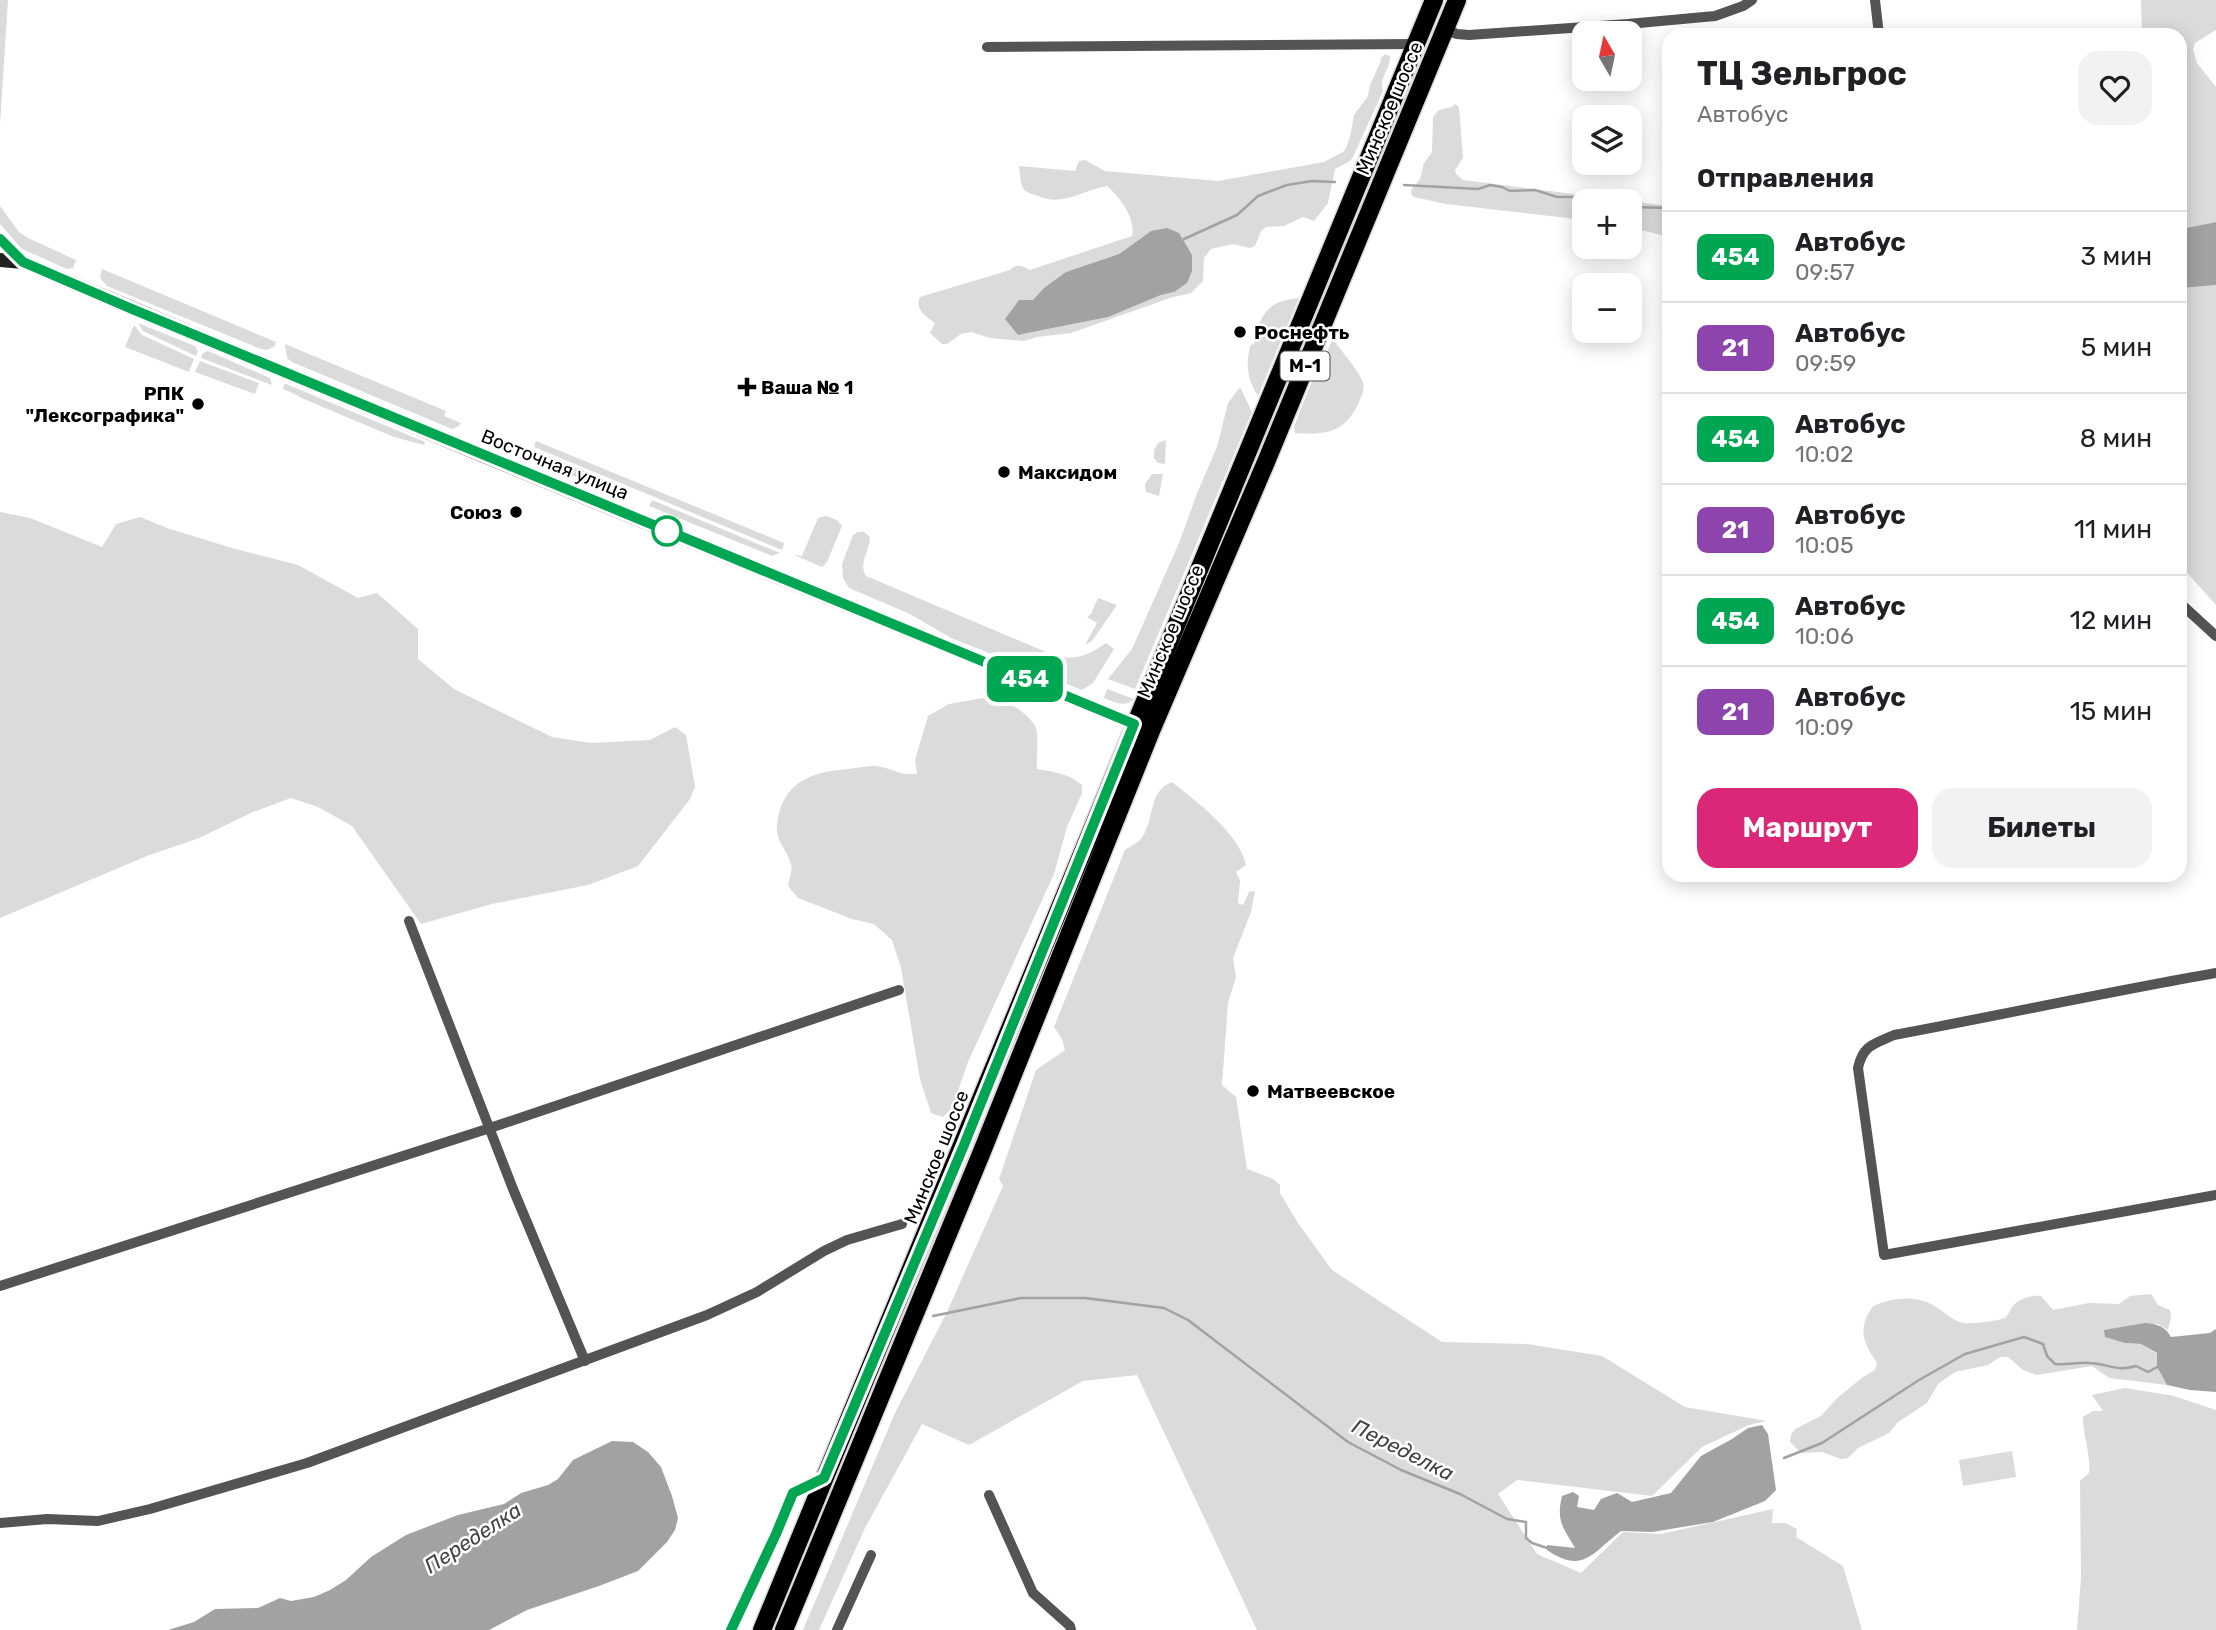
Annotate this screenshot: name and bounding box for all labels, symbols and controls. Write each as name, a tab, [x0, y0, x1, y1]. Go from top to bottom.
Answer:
north arrow	[1572, 21, 1642, 91]
map controls	[1572, 21, 1642, 343]
street label: Минское шоссе	[1351, 38, 1428, 178]
button: heart	[2078, 51, 2152, 125]
text: ТЦ Зельгрос	[1697, 54, 1907, 93]
text: Автобус	[1697, 100, 1789, 128]
button: layers	[1572, 105, 1642, 175]
text: Отправления	[1697, 163, 1874, 194]
button: +	[1572, 189, 1642, 259]
text: Автобус	[1795, 227, 1906, 258]
text: 3 мин	[2081, 241, 2152, 272]
text: 454	[1711, 243, 1760, 271]
text: 09:57	[1795, 258, 1855, 286]
button: −	[1572, 273, 1642, 343]
text: Автобус	[1795, 318, 1906, 349]
place label: Роснефть	[1254, 321, 1350, 344]
marker: Роснефть	[1232, 324, 1248, 340]
text: 5 мин	[2081, 332, 2152, 363]
text: 21	[1722, 334, 1749, 362]
text: 09:59	[1795, 349, 1856, 377]
road number: М-1	[1280, 352, 1330, 380]
place label: Ваша № 1	[761, 376, 853, 399]
marker: Ваша № 1	[739, 379, 755, 395]
place label: РПК "Лексографика"	[26, 382, 184, 427]
marker: РПК "Лексографика"	[190, 396, 206, 412]
text: Автобус	[1795, 409, 1906, 440]
text: 8 мин	[2080, 423, 2152, 454]
street label: Восточная улица	[478, 424, 632, 505]
text: 454	[1711, 425, 1760, 453]
text: 10:02	[1795, 440, 1853, 468]
place label: Максидом	[1018, 461, 1117, 484]
marker: Максидом	[996, 464, 1012, 480]
text: Автобус	[1795, 500, 1906, 531]
place label: Союз	[450, 501, 502, 524]
marker: Союз	[508, 504, 524, 520]
text: 11 мин	[2074, 514, 2152, 545]
unlabelled marker	[652, 516, 682, 546]
text: 21	[1722, 516, 1749, 544]
text: 10:05	[1795, 531, 1854, 559]
street label: Минское шоссе	[1132, 561, 1209, 701]
text: Автобус	[1795, 591, 1906, 622]
text: 12 мин	[2070, 605, 2152, 636]
text: 454	[1711, 607, 1760, 635]
text: 10:06	[1795, 622, 1854, 650]
line badge: 454	[985, 656, 1065, 702]
text: 454	[1001, 665, 1049, 693]
text: Автобус	[1795, 682, 1906, 713]
text: 15 мин	[2070, 696, 2152, 727]
text: 21	[1722, 698, 1749, 726]
text: 10:09	[1795, 713, 1854, 741]
button: Маршрут	[1697, 788, 1918, 868]
button: Билеты	[1932, 788, 2152, 868]
place label: Матвеевское	[1267, 1080, 1395, 1103]
marker: Матвеевское	[1245, 1083, 1261, 1099]
street label: Минское шоссе	[899, 1087, 974, 1227]
water label: Переделка	[1348, 1413, 1458, 1486]
water label: Переделка	[420, 1497, 526, 1578]

